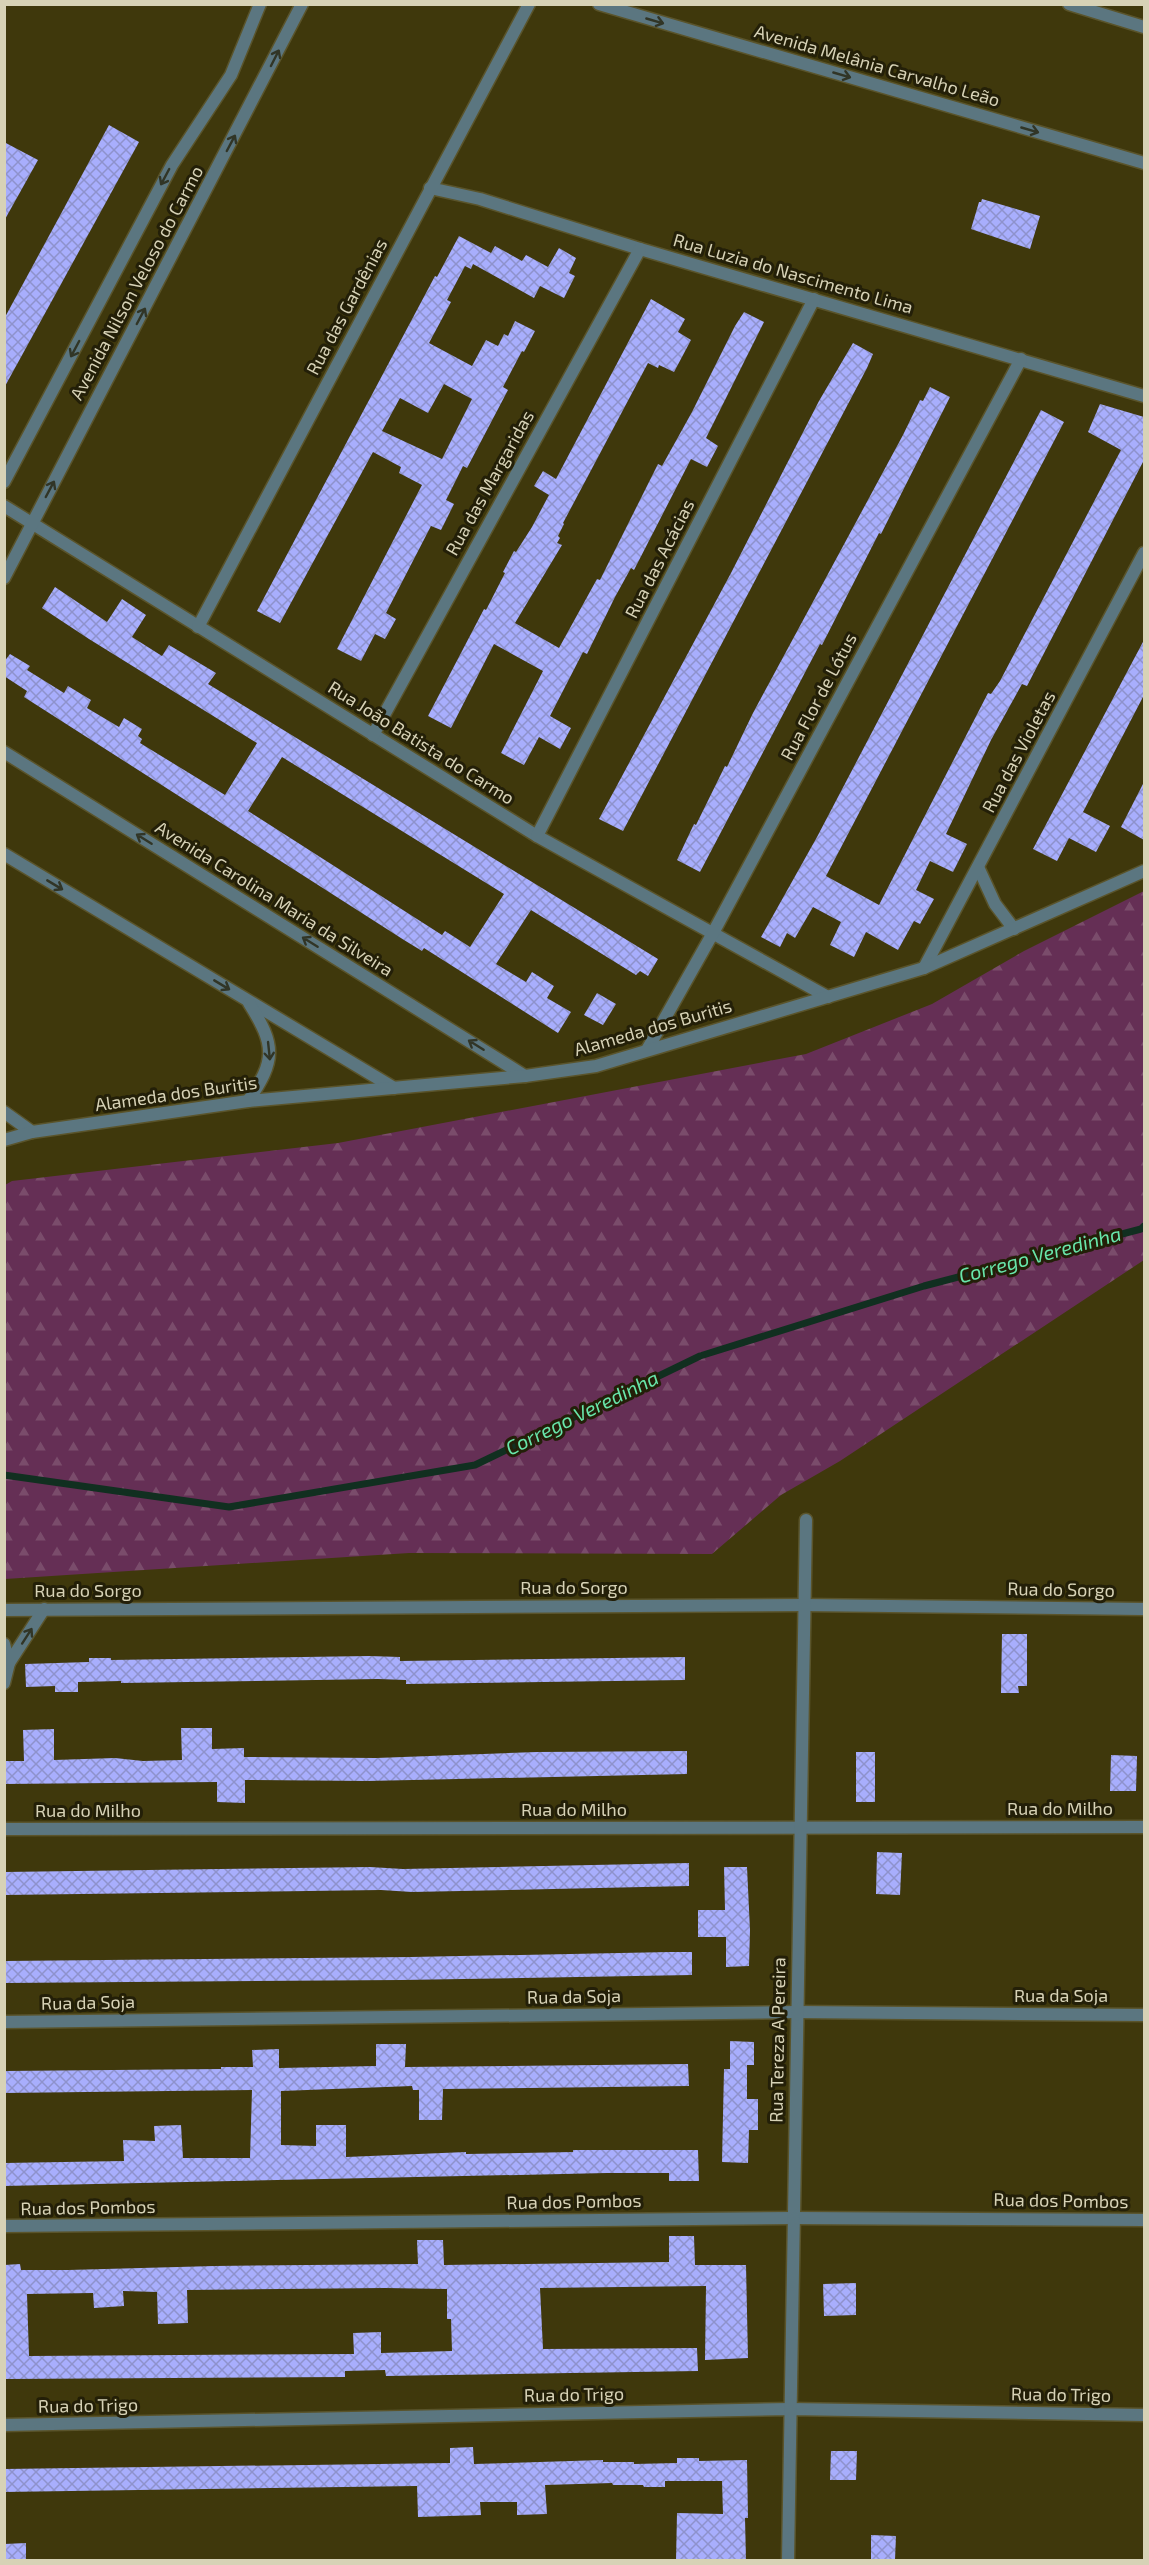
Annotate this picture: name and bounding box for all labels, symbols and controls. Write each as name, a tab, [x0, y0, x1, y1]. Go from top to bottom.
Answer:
one-way arrow	[645, 16, 664, 27]
street label: Avenida Melânia Carvalho Leão	[752, 19, 1003, 111]
one-way arrow	[269, 50, 281, 68]
one-way arrow	[833, 70, 852, 81]
one-way arrow	[1020, 125, 1039, 136]
one-way arrow	[226, 135, 237, 153]
street label: Avenida Nilson Veloso do Carmo	[65, 162, 207, 403]
one-way arrow	[159, 168, 171, 186]
street label: Rua Luzia do Nascimento Lima	[671, 228, 916, 318]
street label: Rua das Gardênias	[301, 235, 391, 378]
one-way arrow	[135, 307, 147, 325]
one-way arrow	[68, 340, 80, 358]
street label: Rua das Margaridas	[440, 406, 538, 559]
one-way arrow	[44, 481, 56, 498]
street label: Rua das Acácias	[620, 495, 699, 622]
street label: Rua Flor de Lótus	[775, 629, 861, 764]
street label: Rua João Batista do Carmo	[324, 676, 519, 809]
street label: Rua das Violetas	[977, 687, 1059, 816]
street label: Avenida Carolina Maria da Silveira	[152, 816, 397, 981]
one-way arrow	[136, 833, 153, 845]
one-way arrow	[46, 879, 63, 891]
one-way arrow	[302, 935, 319, 947]
one-way arrow	[213, 979, 230, 991]
street label: Alameda dos Buritis	[571, 994, 734, 1060]
one-way arrow	[468, 1038, 485, 1050]
one-way arrow	[264, 1040, 275, 1060]
street label: Alameda dos Buritis	[93, 1071, 258, 1115]
water label: Corrego Veredinha	[956, 1221, 1124, 1287]
water label: Corrego Veredinha	[501, 1365, 662, 1460]
street label: Rua do Sorgo	[520, 1576, 628, 1598]
street label: Rua do Sorgo	[1007, 1577, 1115, 1601]
street label: Rua do Sorgo	[34, 1579, 142, 1601]
one-way arrow	[21, 1628, 33, 1645]
street label: Rua do Milho	[1007, 1797, 1113, 1819]
street label: Rua do Milho	[521, 1798, 627, 1820]
street label: Rua do Milho	[35, 1799, 141, 1821]
street label: Rua Tereza A Pereira	[765, 1957, 789, 2123]
street label: Rua da Soja	[527, 1984, 621, 2008]
street label: Rua da Soja	[1014, 1984, 1108, 2006]
street label: Rua da Soja	[41, 1990, 135, 2014]
street label: Rua dos Pombos	[993, 2188, 1129, 2212]
street label: Rua dos Pombos	[506, 2189, 642, 2213]
street label: Rua dos Pombos	[20, 2195, 156, 2219]
street label: Rua do Trigo	[524, 2382, 624, 2406]
street label: Rua do Trigo	[1011, 2382, 1111, 2406]
street label: Rua do Trigo	[38, 2393, 138, 2417]

